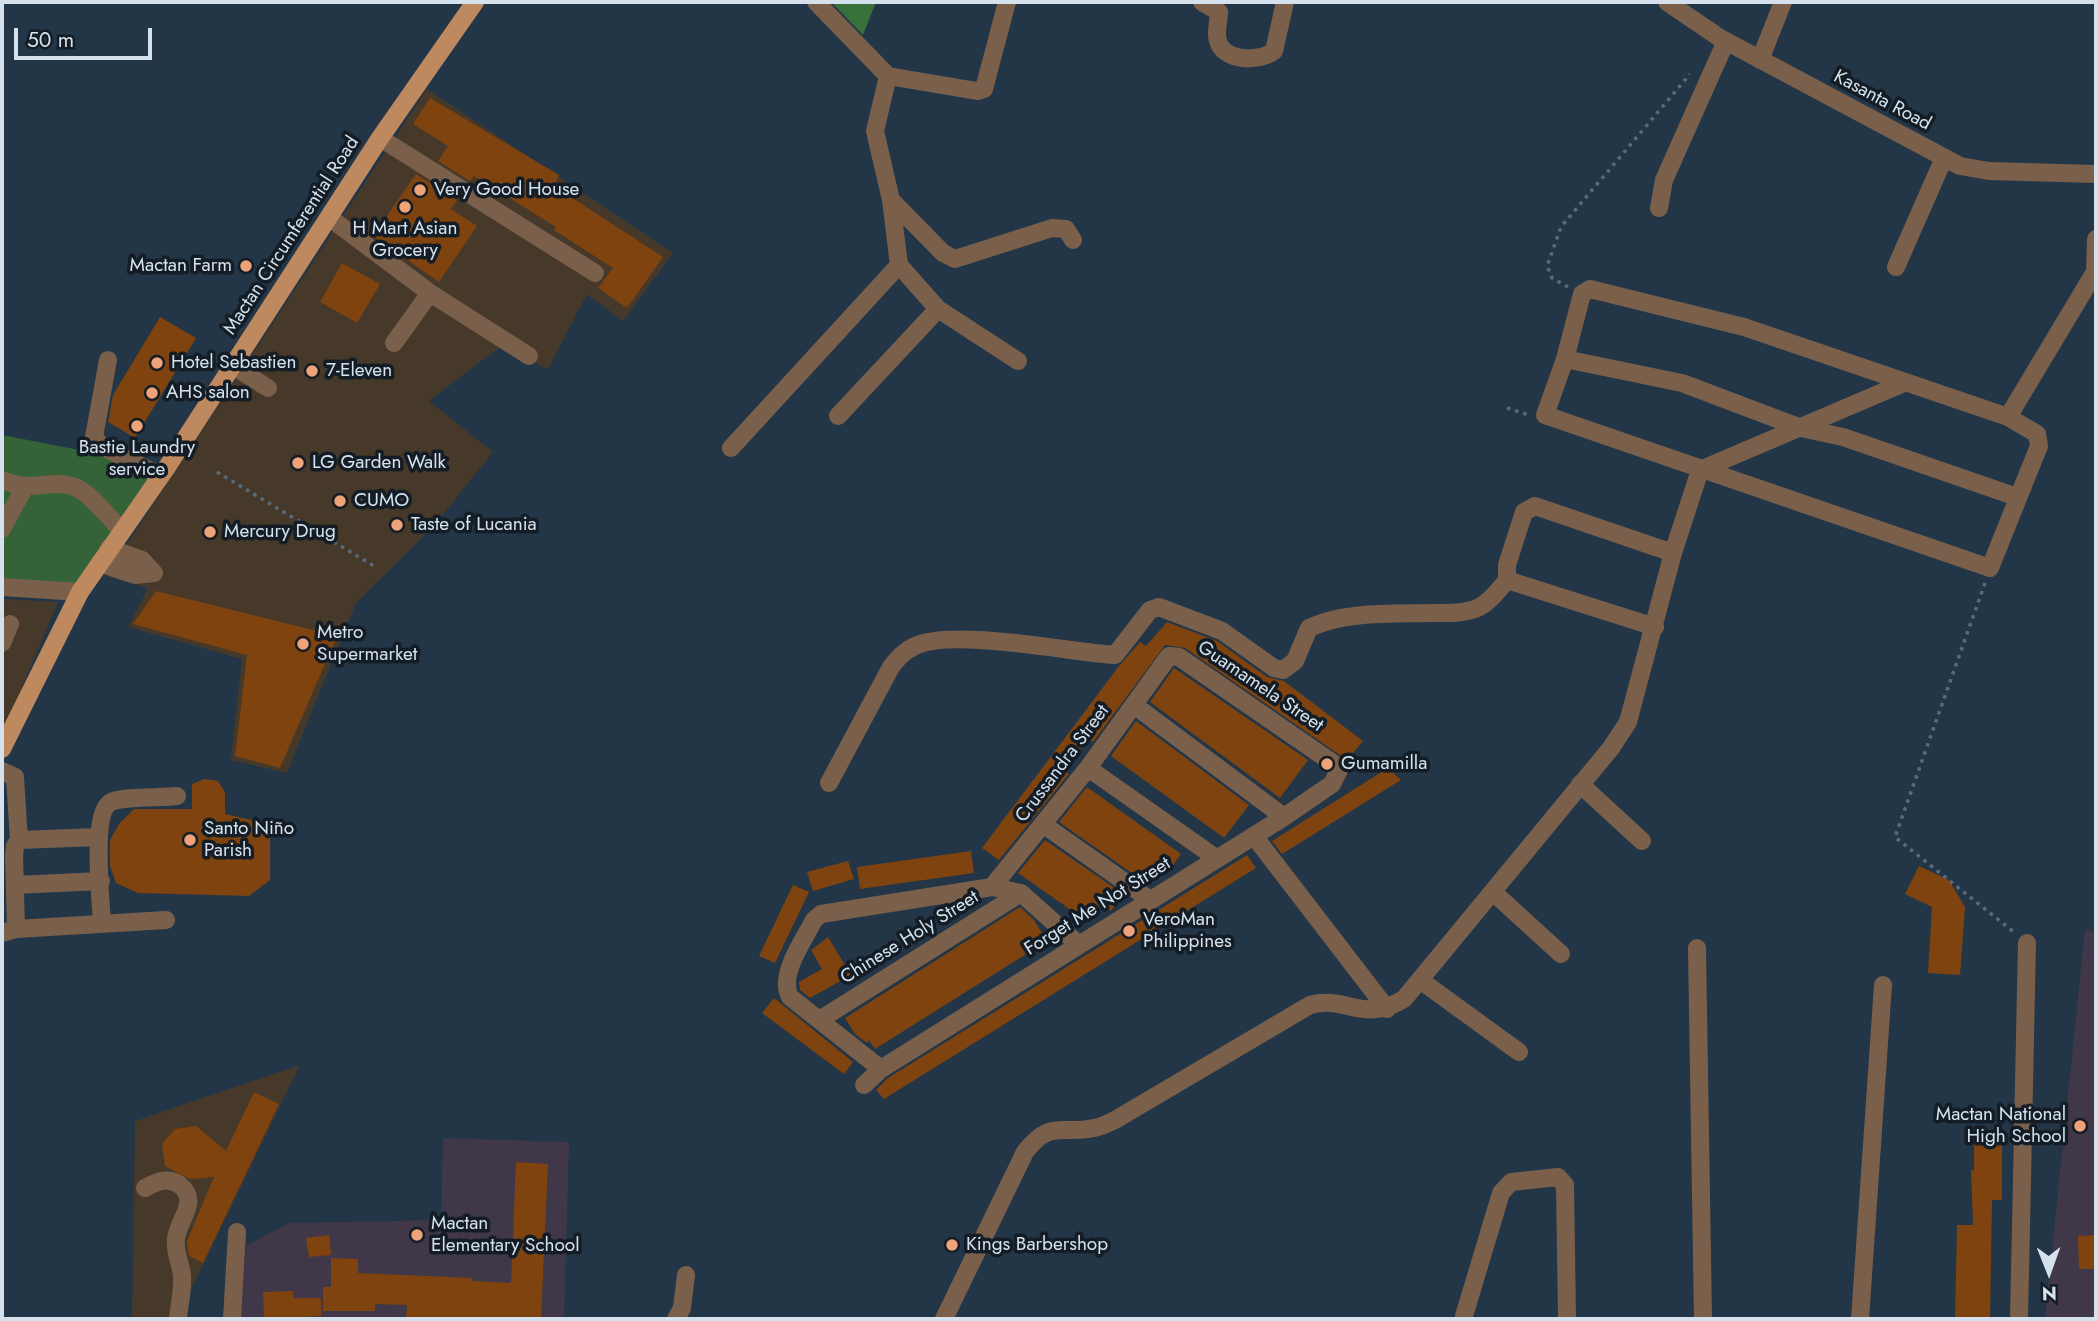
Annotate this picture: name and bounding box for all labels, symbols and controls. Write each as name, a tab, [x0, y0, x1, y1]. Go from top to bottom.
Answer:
scale bar	[18, 14, 156, 58]
text: 50 m	[27, 25, 74, 55]
street label: Kasanta Road	[1829, 66, 1935, 136]
street label: Mactan Circumferential Road	[219, 133, 365, 339]
place label: Very Good House	[434, 179, 579, 201]
marker: Very Good House	[412, 182, 428, 198]
marker: H Mart Asian Grocery	[397, 199, 413, 215]
place label: H Mart Asian Grocery	[353, 218, 457, 262]
place label: Mactan Farm	[130, 255, 232, 277]
marker: Mactan Farm	[238, 258, 254, 274]
place label: Hotel Sebastien	[171, 352, 296, 374]
marker: Hotel Sebastien	[149, 355, 165, 371]
place label: 7-Eleven	[326, 360, 392, 382]
marker: 7-Eleven	[304, 363, 320, 379]
place label: AHS salon	[166, 382, 250, 404]
marker: AHS salon	[144, 385, 160, 401]
marker: Bastie Laundry service	[129, 418, 145, 434]
place label: Bastie Laundry service	[79, 437, 195, 481]
place label: LG Garden Walk	[312, 452, 446, 474]
marker: LG Garden Walk	[290, 455, 306, 471]
place label: CUMO	[354, 490, 409, 512]
marker: CUMO	[332, 493, 348, 509]
place label: Taste of Lucania	[411, 514, 537, 536]
marker: Taste of Lucania	[389, 517, 405, 533]
place label: Mercury Drug	[224, 521, 336, 543]
marker: Mercury Drug	[202, 524, 218, 540]
place label: Metro Supermarket	[317, 622, 417, 666]
marker: Metro Supermarket	[295, 636, 311, 652]
street label: Guamamela Street	[1193, 636, 1327, 738]
street label: Crussandra Street	[1011, 701, 1115, 827]
place label: Gumamilla	[1341, 753, 1427, 775]
marker: Gumamilla	[1319, 756, 1335, 772]
place label: Santo Niño Parish	[204, 818, 294, 862]
marker: Santo Niño Parish	[182, 832, 198, 848]
street label: Forget Me Not Street	[1021, 853, 1175, 961]
street label: Chinese Holy Street	[837, 886, 983, 990]
place label: VeroMan Philippines	[1143, 909, 1232, 953]
marker: VeroMan Philippines	[1121, 923, 1137, 939]
place label: Mactan National High School	[1936, 1104, 2066, 1148]
marker: Mactan National High School	[2072, 1118, 2088, 1134]
place label: Mactan Elementary School	[431, 1213, 580, 1257]
marker: Mactan Elementary School	[409, 1227, 425, 1243]
place label: Kings Barbershop	[966, 1234, 1108, 1256]
marker: Kings Barbershop	[944, 1237, 960, 1253]
north arrow	[2014, 1237, 2084, 1307]
text: N	[2042, 1280, 2057, 1307]

